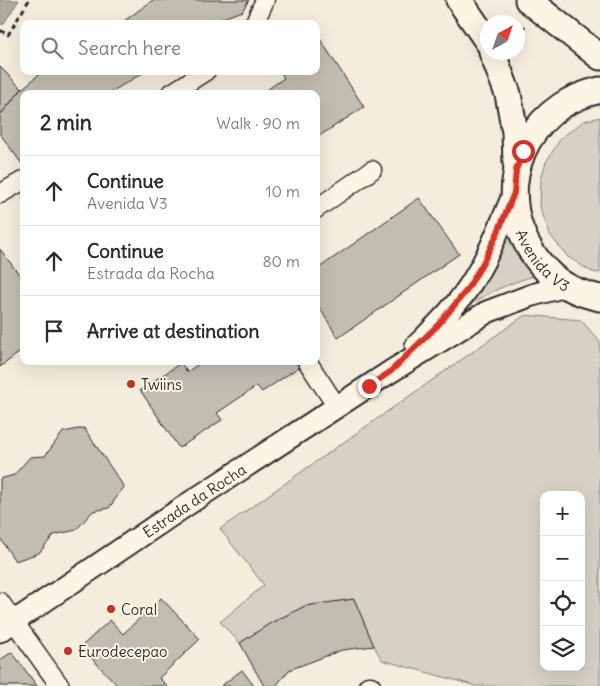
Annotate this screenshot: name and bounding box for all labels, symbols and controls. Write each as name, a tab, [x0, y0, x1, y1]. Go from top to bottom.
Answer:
north arrow	[480, 15, 525, 60]
search box	[20, 20, 320, 75]
icon: search	[38, 34, 66, 62]
text: Search here	[78, 36, 181, 60]
text: 2 min	[40, 109, 92, 136]
text: Walk · 90 m	[216, 113, 300, 133]
route start	[512, 140, 535, 163]
text: Continue	[87, 169, 164, 193]
icon: ahead	[40, 177, 68, 205]
text: 10 m	[265, 181, 300, 201]
text: Avenida V3	[87, 193, 168, 213]
street label: Avenida V3	[512, 227, 573, 295]
text: Continue	[87, 239, 164, 263]
icon: ahead	[40, 247, 68, 275]
text: 80 m	[262, 251, 300, 271]
text: Estrada da Rocha	[87, 263, 215, 283]
icon: arrive	[40, 317, 68, 345]
text: Arrive at destination	[87, 319, 260, 343]
place label: Twiins	[141, 375, 182, 394]
route end	[358, 375, 381, 398]
marker: Twiins	[125, 378, 137, 390]
street label: Estrada da Rocha	[139, 459, 250, 541]
map controls	[540, 491, 585, 671]
button: +	[540, 491, 585, 536]
button: −	[540, 536, 585, 581]
button: locate	[540, 581, 585, 626]
place label: Coral	[121, 600, 157, 619]
marker: Coral	[105, 603, 117, 615]
button: layers	[540, 626, 585, 671]
place label: Eurodecepao	[78, 642, 167, 661]
marker: Eurodecepao	[62, 645, 74, 657]

